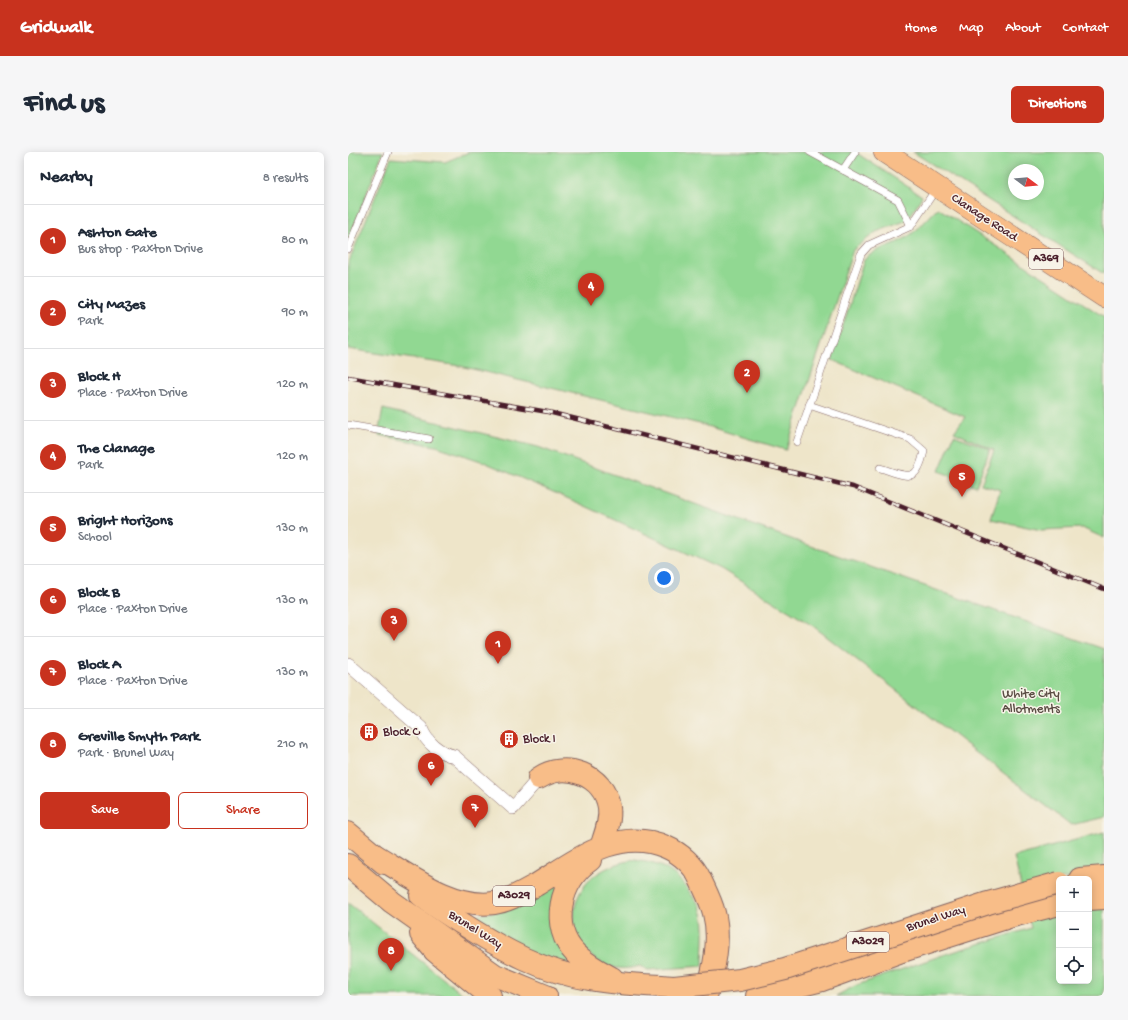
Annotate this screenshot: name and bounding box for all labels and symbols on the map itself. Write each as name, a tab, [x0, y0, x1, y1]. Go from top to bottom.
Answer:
north arrow	[1008, 164, 1044, 200]
street label: Clanage Road	[948, 191, 1021, 246]
road number: A369	[1029, 249, 1063, 269]
pin: 4	[578, 273, 604, 306]
pin: 2	[734, 360, 760, 393]
pin: 5	[949, 464, 975, 497]
your location	[654, 568, 674, 588]
pin: 3	[381, 608, 407, 641]
pin: 1	[485, 631, 511, 664]
park label: White City Allotments	[1002, 687, 1061, 717]
building icon: Block C	[358, 721, 380, 743]
place label: Block C	[382, 725, 421, 740]
building icon: Block I	[498, 728, 520, 750]
place label: Block I	[522, 732, 556, 747]
pin: 6	[418, 753, 444, 786]
pin: 7	[462, 795, 488, 828]
road number: A3029	[493, 886, 535, 906]
street label: Brunel Way	[904, 902, 968, 936]
street label: Brunel Way	[444, 907, 505, 953]
road number: A3029	[847, 932, 889, 952]
pin: 8	[378, 938, 404, 971]

